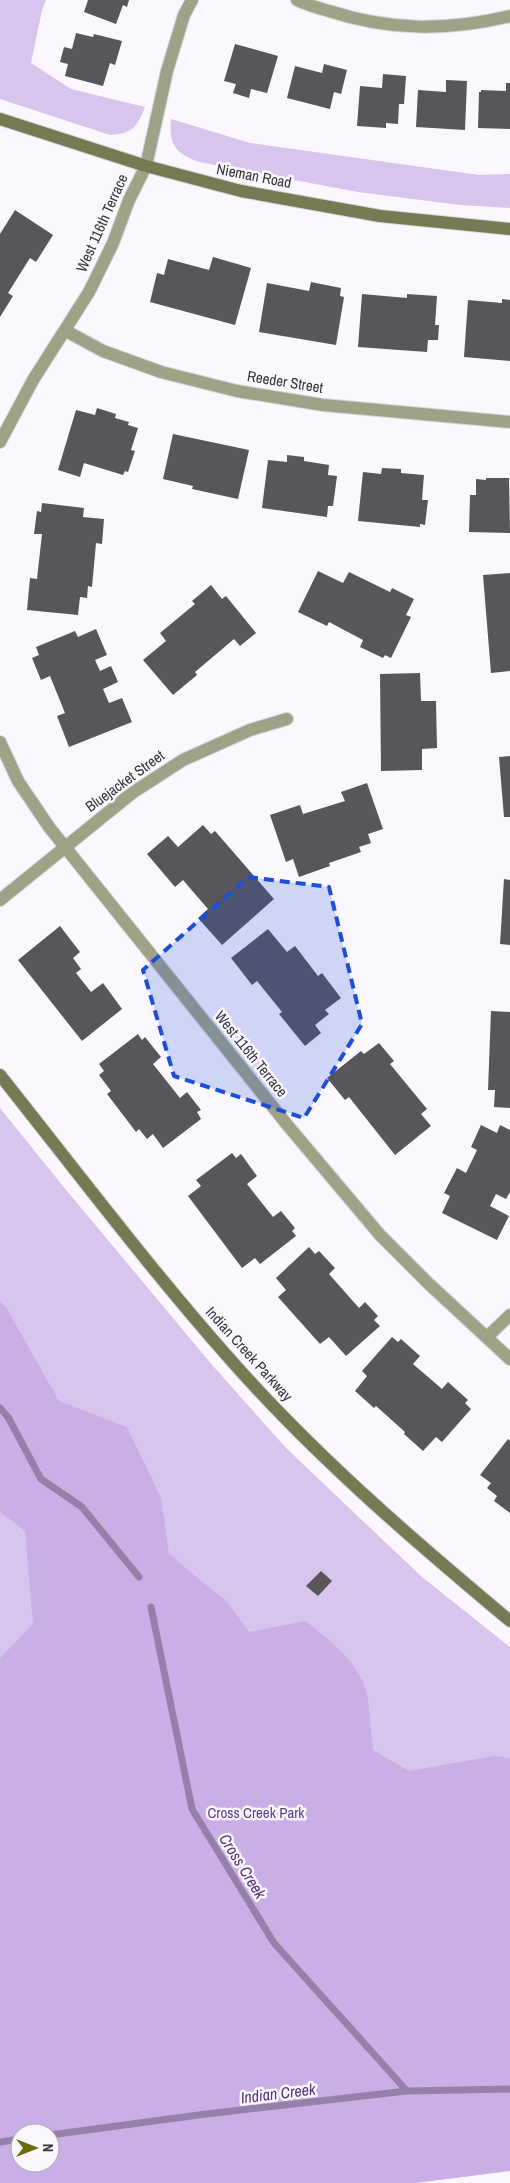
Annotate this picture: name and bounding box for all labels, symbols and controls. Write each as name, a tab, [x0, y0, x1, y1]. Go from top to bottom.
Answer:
street label: Nieman Road	[215, 158, 293, 193]
street label: West 116th Terrace	[71, 170, 133, 275]
street label: Reeder Street	[246, 365, 325, 398]
street label: Bluejacket Street	[81, 744, 169, 816]
street label: West 116th Terrace	[210, 1006, 293, 1101]
street label: Indian Creek Parkway	[201, 1302, 298, 1406]
park label: Cross Creek Park	[207, 1802, 305, 1823]
water label: Cross Creek	[214, 1829, 272, 1903]
water label: Indian Creek	[239, 2077, 317, 2108]
north arrow	[10, 2123, 60, 2173]
text: N	[39, 2144, 57, 2152]

